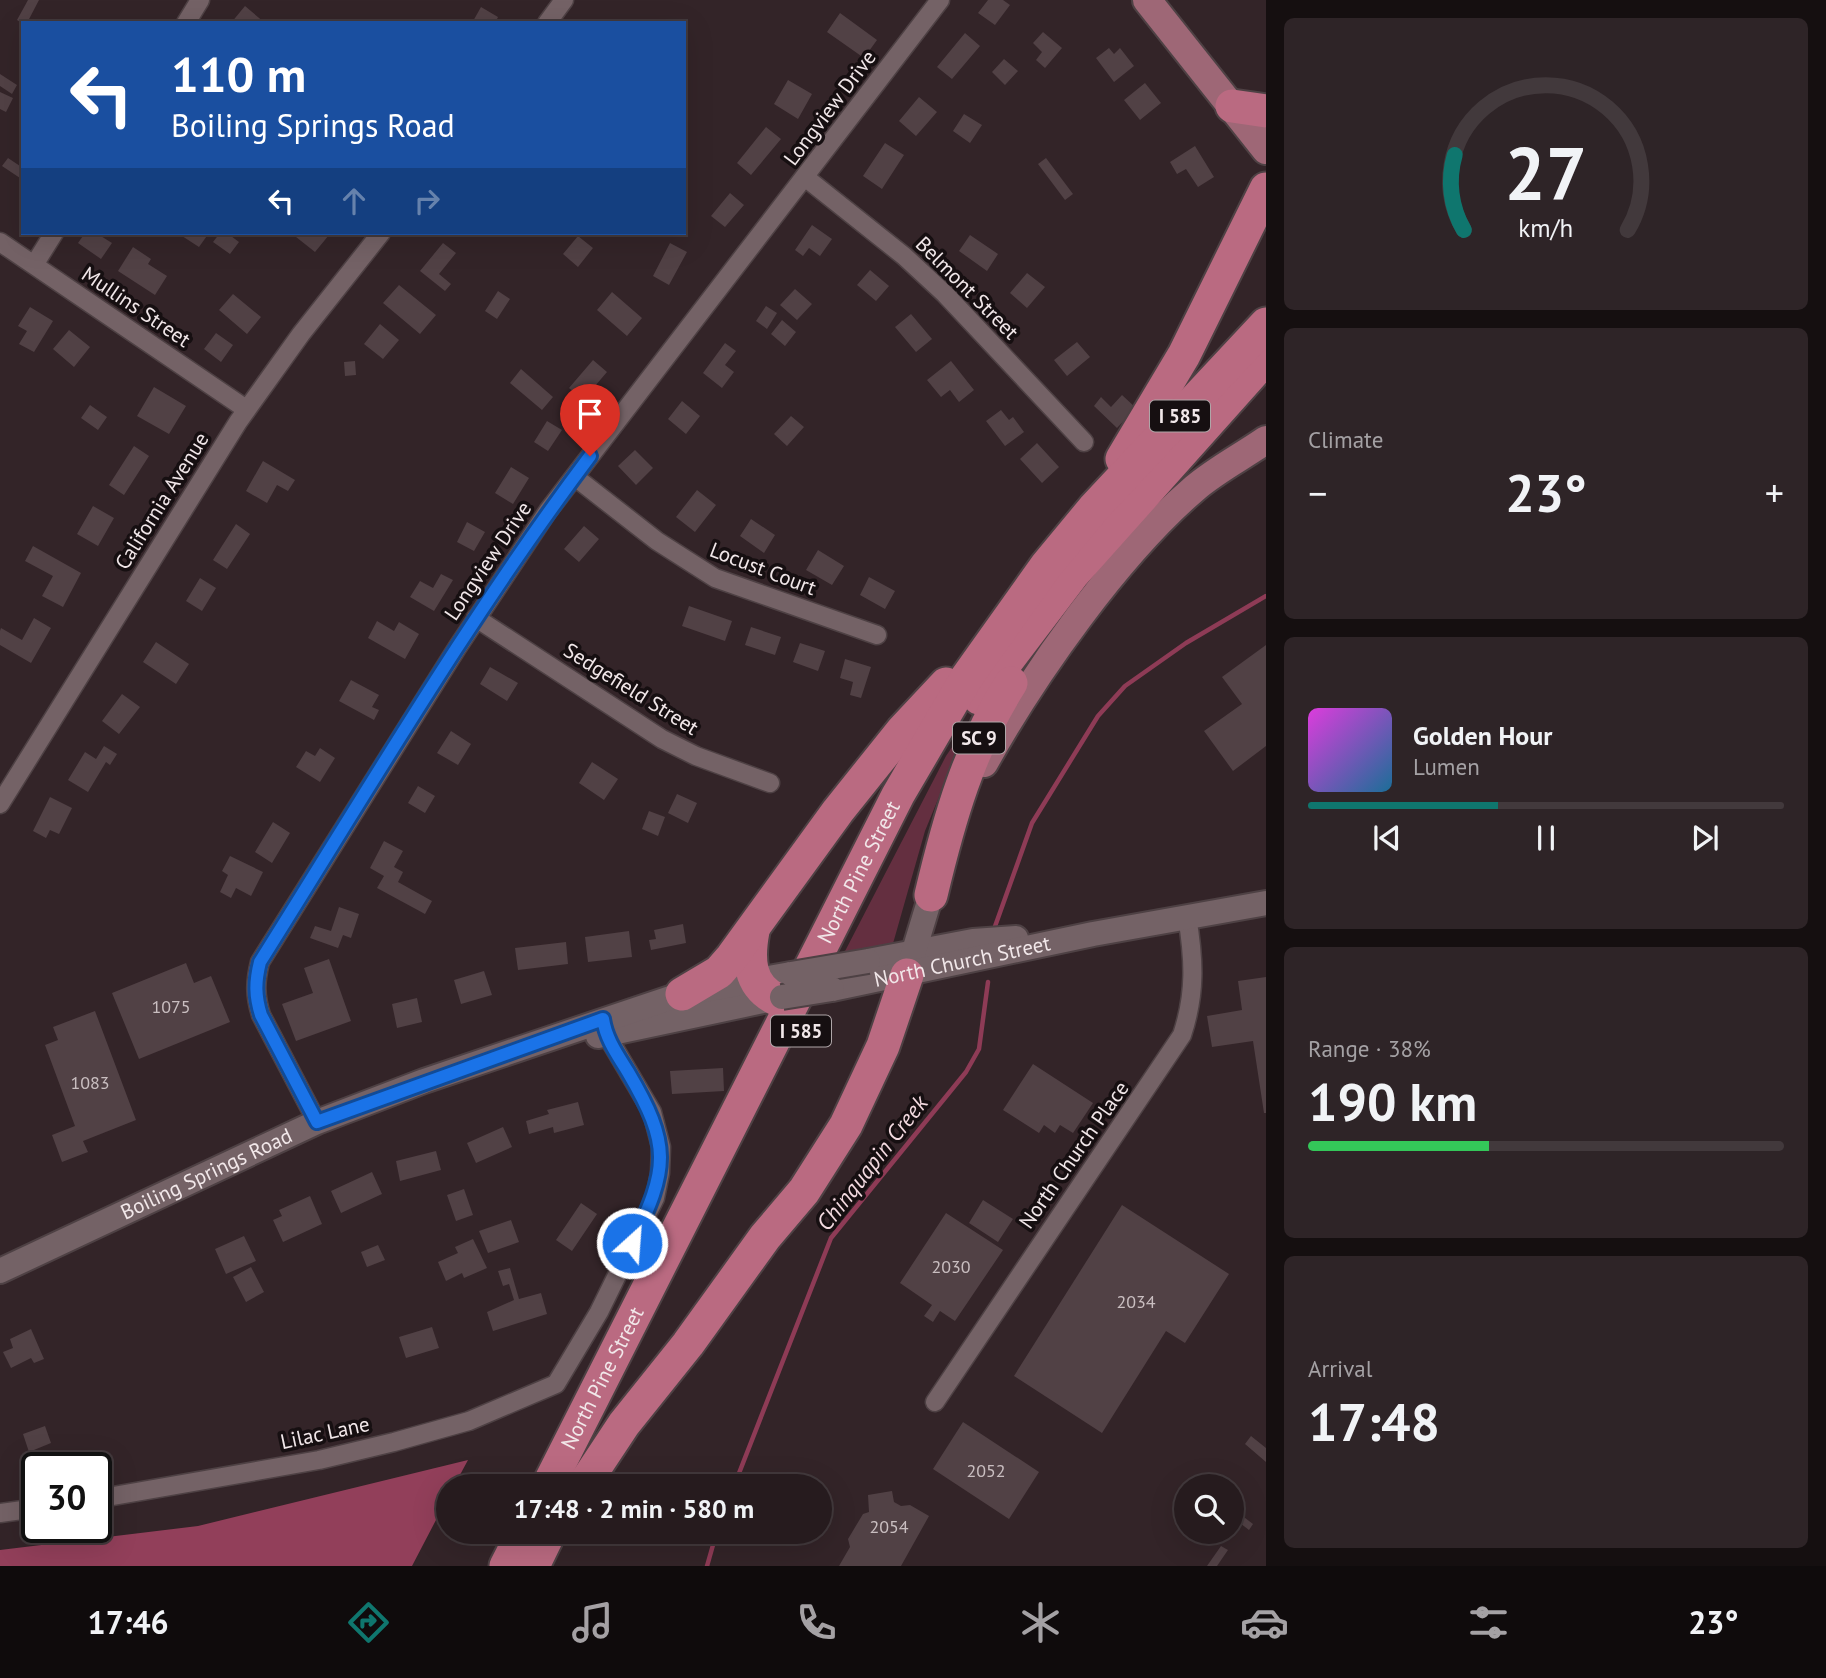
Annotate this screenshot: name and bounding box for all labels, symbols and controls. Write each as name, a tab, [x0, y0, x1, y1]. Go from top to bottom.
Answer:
text: 110 m	[171, 42, 306, 106]
street label: Longview Drive	[777, 45, 882, 171]
icon: left	[56, 49, 147, 140]
text: Boiling Springs Road	[171, 104, 455, 146]
text: 27	[1505, 126, 1587, 220]
icon: left	[262, 182, 300, 220]
icon: ahead	[335, 182, 373, 220]
icon: right	[408, 182, 446, 220]
text: km/h	[1519, 212, 1573, 244]
street label: Belmont Street	[910, 230, 1025, 345]
street label: Mullins Street	[77, 260, 196, 353]
pin	[560, 384, 620, 456]
icon: arrive	[571, 395, 609, 433]
road number: I 585	[1150, 400, 1210, 432]
text: Climate	[1308, 425, 1383, 454]
street label: California Avenue	[109, 427, 215, 574]
text: 23°	[1505, 459, 1587, 526]
text: −	[1308, 468, 1327, 517]
text: +	[1765, 468, 1784, 517]
street label: Longview Drive	[438, 496, 537, 625]
street label: Locust Court	[706, 536, 820, 601]
street label: Sedgefield Street	[559, 636, 704, 741]
text: Golden Hour	[1413, 719, 1552, 752]
road number: SC 9	[953, 722, 1005, 754]
text: Lumen	[1413, 752, 1480, 781]
street label: North Pine Street	[811, 796, 906, 948]
icon: previous	[1368, 819, 1406, 857]
icon: pause	[1527, 819, 1565, 857]
icon: next	[1686, 819, 1724, 857]
street label: North Church Street	[871, 929, 1053, 993]
house number: 1075	[151, 995, 191, 1018]
road number: I 585	[771, 1015, 831, 1046]
text: Range · 38%	[1308, 1034, 1431, 1063]
text: 190 km	[1308, 1068, 1477, 1135]
house number: 1083	[70, 1071, 110, 1094]
street label: North Church Place	[1013, 1076, 1135, 1234]
water label: Chinquapin Creek	[810, 1088, 935, 1236]
street label: Boiling Springs Road	[116, 1122, 296, 1225]
position arrow	[595, 1206, 669, 1280]
house number: 2030	[931, 1255, 971, 1278]
house number: 2034	[1116, 1290, 1156, 1313]
street label: North Pine Street	[555, 1302, 650, 1454]
text: Arrival	[1308, 1354, 1372, 1383]
text: 17:48	[1308, 1388, 1440, 1455]
street label: Lilac Lane	[278, 1410, 372, 1455]
speed limit sign: 30	[21, 1452, 112, 1543]
house number: 2052	[966, 1459, 1006, 1482]
map controls	[1174, 1474, 1244, 1544]
button: search	[1174, 1474, 1244, 1544]
text: 17:48 · 2 min · 580 m	[514, 1492, 754, 1525]
house number: 2054	[869, 1515, 909, 1538]
icon: directions	[344, 1598, 393, 1647]
icon: music	[568, 1598, 617, 1647]
icon: phone	[792, 1598, 841, 1647]
icon: climate	[1016, 1598, 1065, 1647]
icon: car	[1240, 1598, 1289, 1647]
icon: filters	[1464, 1598, 1513, 1647]
text: 17:46	[88, 1601, 169, 1643]
text: 23°	[1688, 1601, 1738, 1643]

